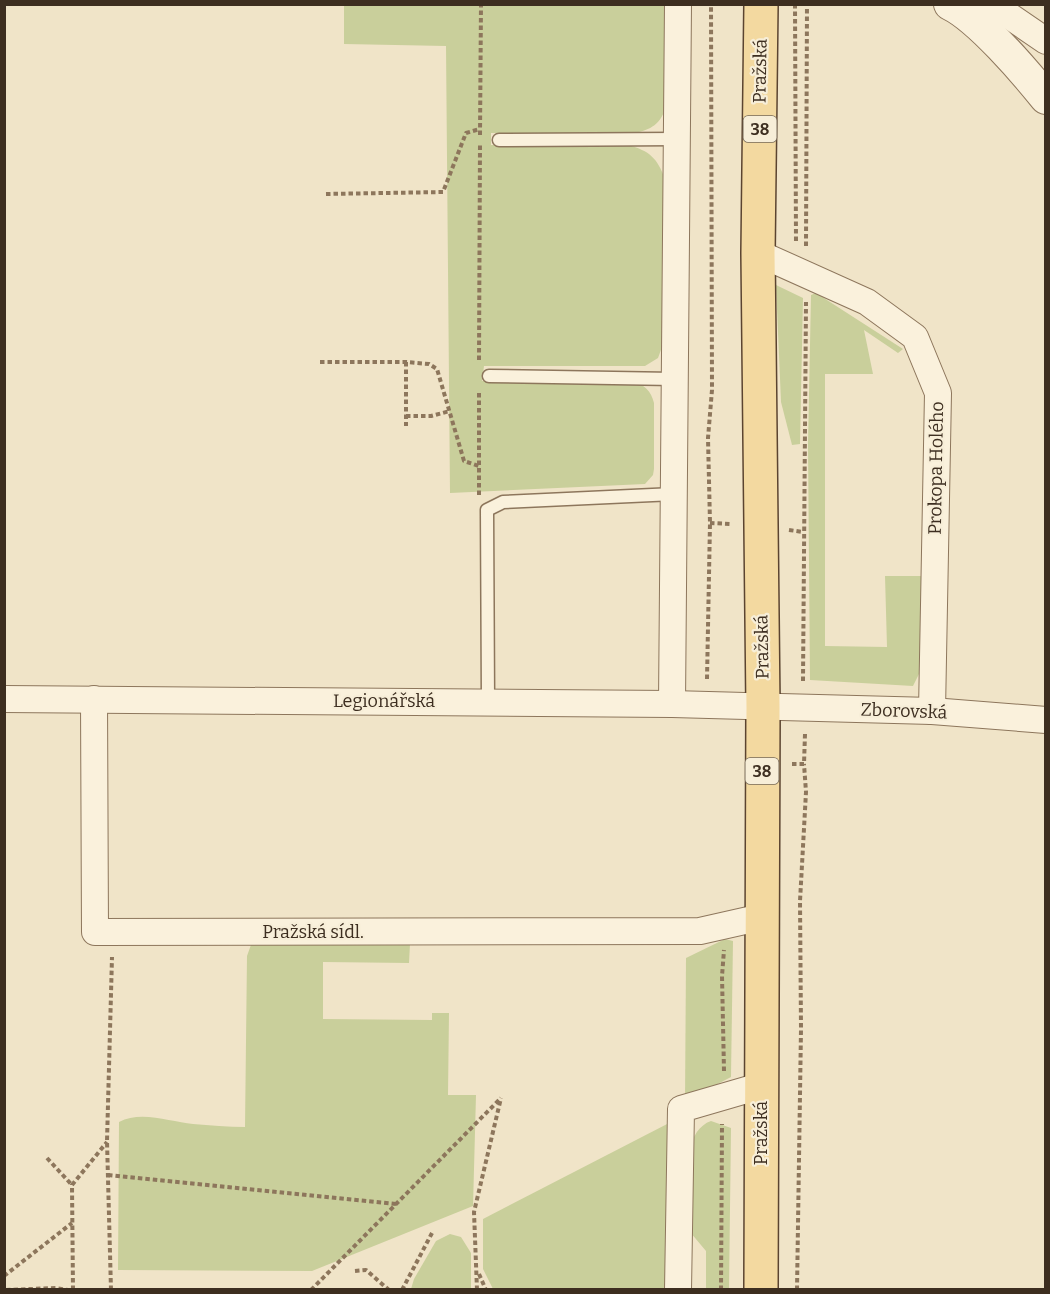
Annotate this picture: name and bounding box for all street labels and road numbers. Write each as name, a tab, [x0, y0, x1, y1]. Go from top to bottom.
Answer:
street label: Pražská	[748, 38, 772, 103]
road number: 38	[744, 116, 777, 142]
street label: Prokopa Holého	[924, 401, 948, 535]
street label: Pražská	[750, 614, 774, 679]
street label: Legionářská	[333, 690, 435, 712]
street label: Zborovská	[860, 698, 948, 724]
road number: 38	[746, 758, 778, 784]
street label: Pražská sídl.	[262, 921, 364, 943]
street label: Pražská	[750, 1101, 772, 1165]

